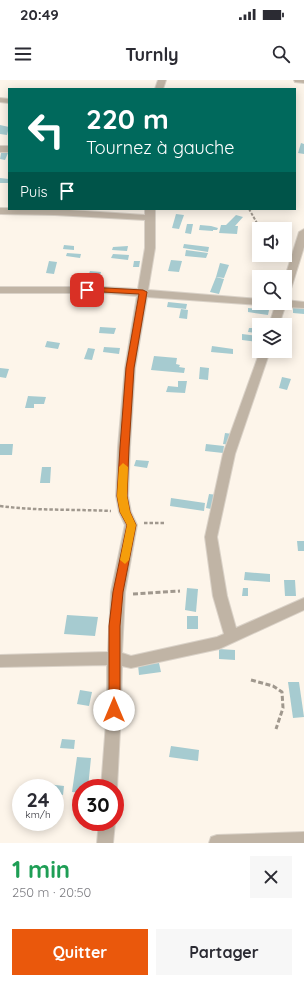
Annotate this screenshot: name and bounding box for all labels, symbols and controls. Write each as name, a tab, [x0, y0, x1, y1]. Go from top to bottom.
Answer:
text: 20:49	[20, 5, 59, 24]
icon: menu	[12, 43, 34, 65]
text: Turnly	[125, 43, 179, 66]
icon: search	[270, 43, 292, 65]
text: 220 m	[86, 101, 169, 136]
icon: left	[20, 104, 72, 156]
text: Tournez à gauche	[86, 136, 235, 159]
icon: arrive	[56, 180, 78, 202]
text: Puis	[20, 182, 48, 201]
map controls	[252, 222, 292, 358]
button: sound	[252, 222, 292, 262]
button: search	[252, 270, 292, 310]
pin	[70, 273, 104, 307]
icon: arrive	[76, 279, 98, 301]
button: layers	[252, 318, 292, 358]
position arrow	[93, 689, 135, 731]
speed limit sign: 30	[72, 779, 124, 831]
text: 24	[26, 787, 50, 812]
text: km/h	[25, 808, 51, 821]
text: 1 min	[12, 854, 70, 884]
button: close	[250, 856, 292, 898]
text: 250 m · 20:50	[12, 884, 91, 900]
button: Quitter	[12, 929, 148, 975]
button: Partager	[156, 929, 292, 975]

